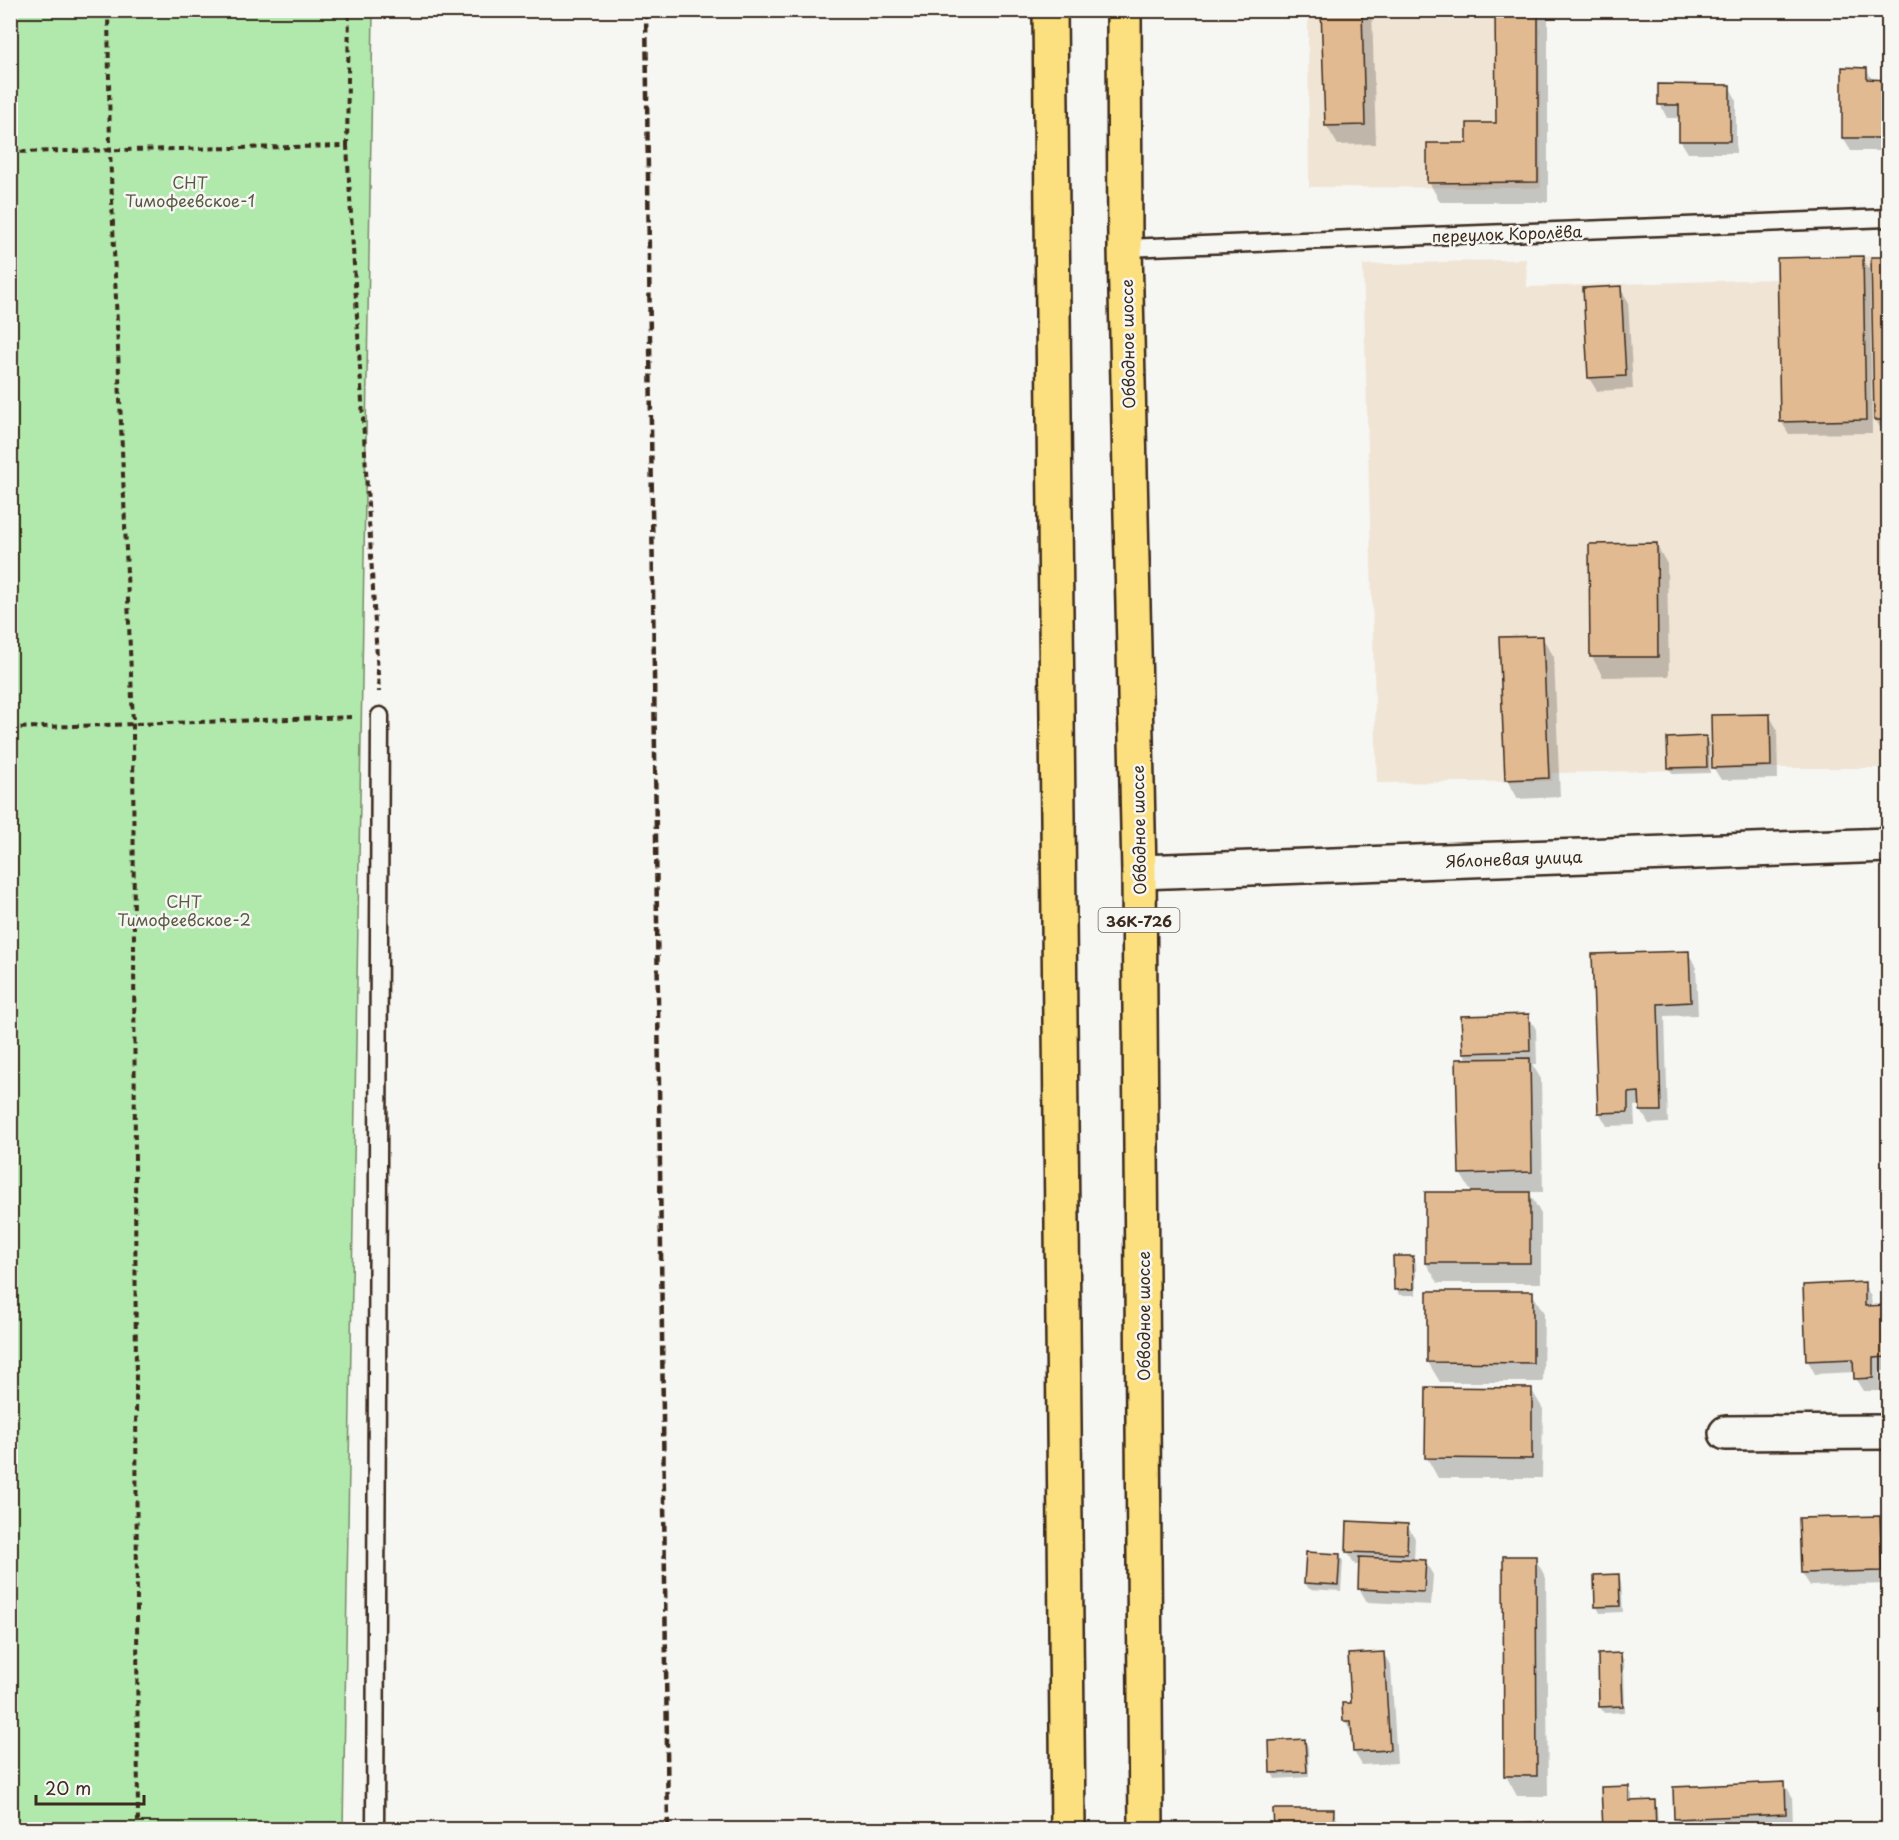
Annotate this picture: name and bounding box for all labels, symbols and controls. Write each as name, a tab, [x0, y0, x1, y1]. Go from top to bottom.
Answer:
park label: СНТ Тимофеевское-1	[125, 170, 255, 212]
street label: переулок Королёва	[1431, 218, 1583, 248]
street label: Обводное шоссе	[1114, 279, 1140, 409]
street label: Обводное шоссе	[1125, 765, 1151, 895]
street label: Яблоневая улица	[1445, 844, 1583, 872]
park label: СНТ Тимофеевское-2	[117, 889, 251, 931]
road number: 36К-726	[1098, 908, 1180, 932]
street label: Обводное шоссе	[1131, 1251, 1155, 1381]
scale bar	[36, 1768, 144, 1806]
text: 20 m	[45, 1774, 91, 1801]

